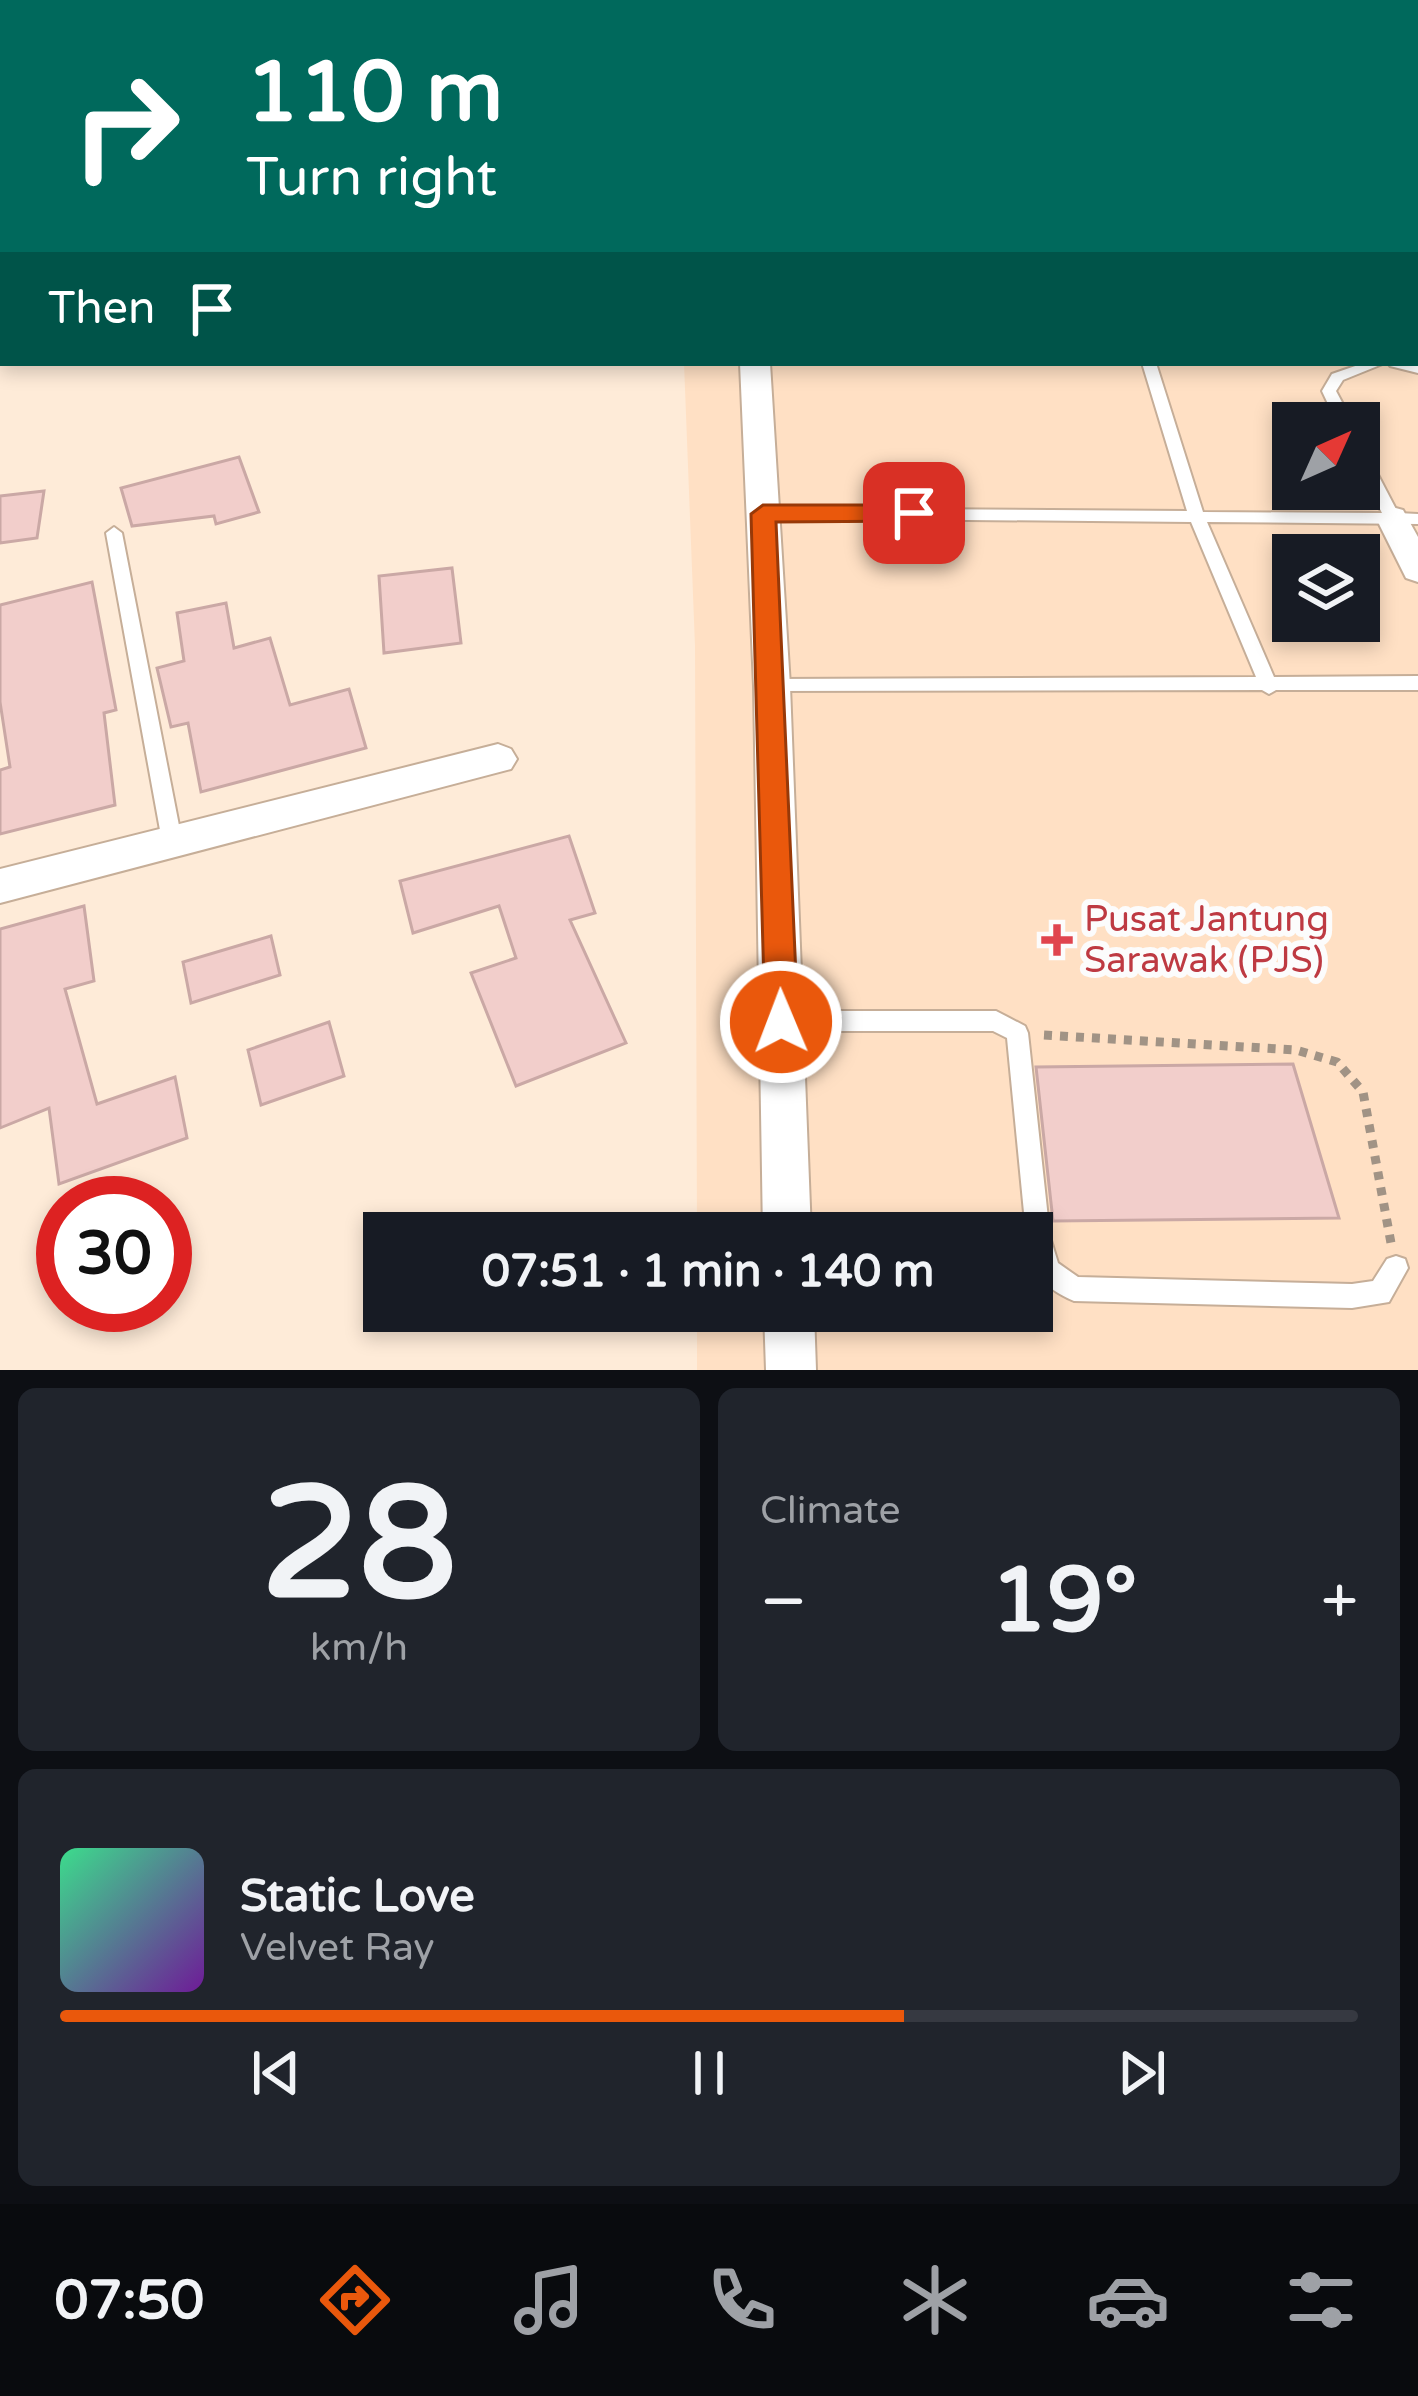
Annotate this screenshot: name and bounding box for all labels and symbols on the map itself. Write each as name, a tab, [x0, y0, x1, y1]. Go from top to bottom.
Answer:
north arrow	[1272, 402, 1380, 510]
pin	[863, 462, 965, 564]
place label: Pusat Jantung Sarawak (PJS)	[1084, 898, 1329, 982]
marker: Pusat Jantung Sarawak (PJS)	[1041, 924, 1073, 956]
position arrow	[718, 959, 844, 1085]
speed limit sign: 30	[36, 1176, 192, 1332]

